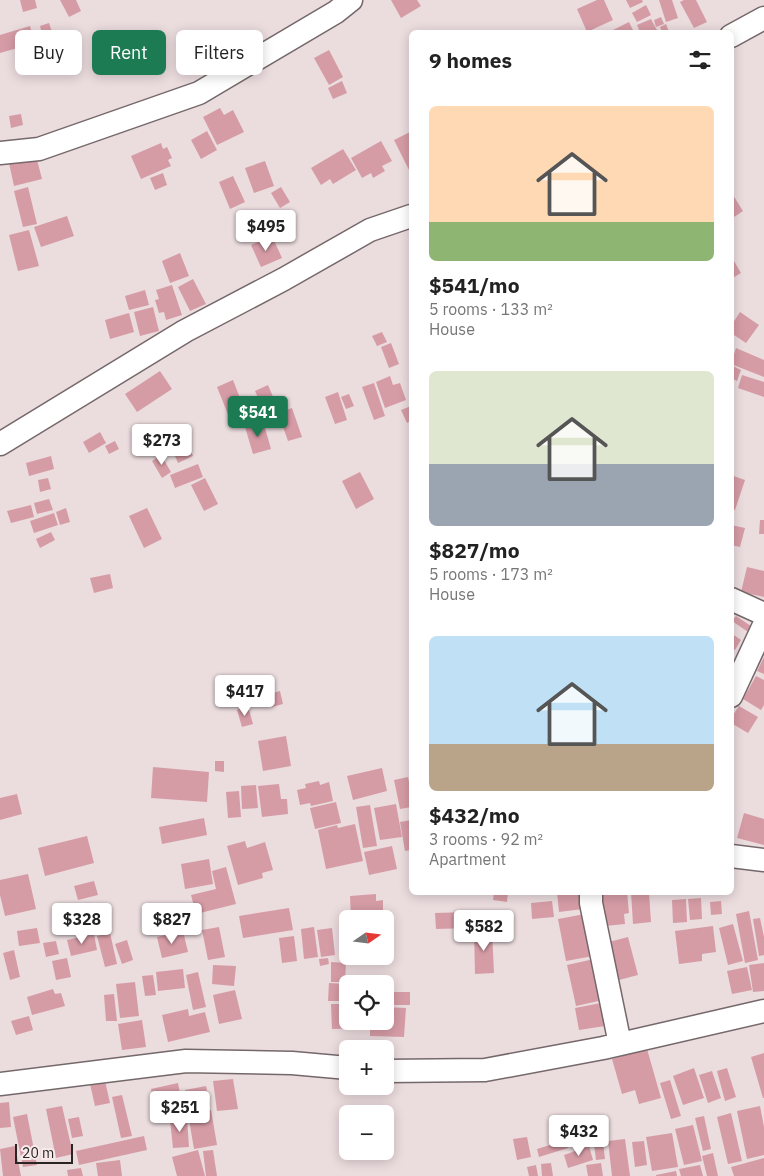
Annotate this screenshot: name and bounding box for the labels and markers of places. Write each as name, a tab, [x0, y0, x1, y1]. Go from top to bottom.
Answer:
pin: $495	[236, 210, 296, 252]
pin: $541	[228, 396, 288, 438]
pin: $273	[132, 424, 192, 466]
pin: $417	[215, 674, 275, 717]
pin: $328	[52, 902, 112, 945]
pin: $827	[142, 902, 202, 945]
pin: $582	[454, 910, 514, 952]
pin: $251	[150, 1090, 210, 1133]
pin: $432	[549, 1114, 609, 1157]

